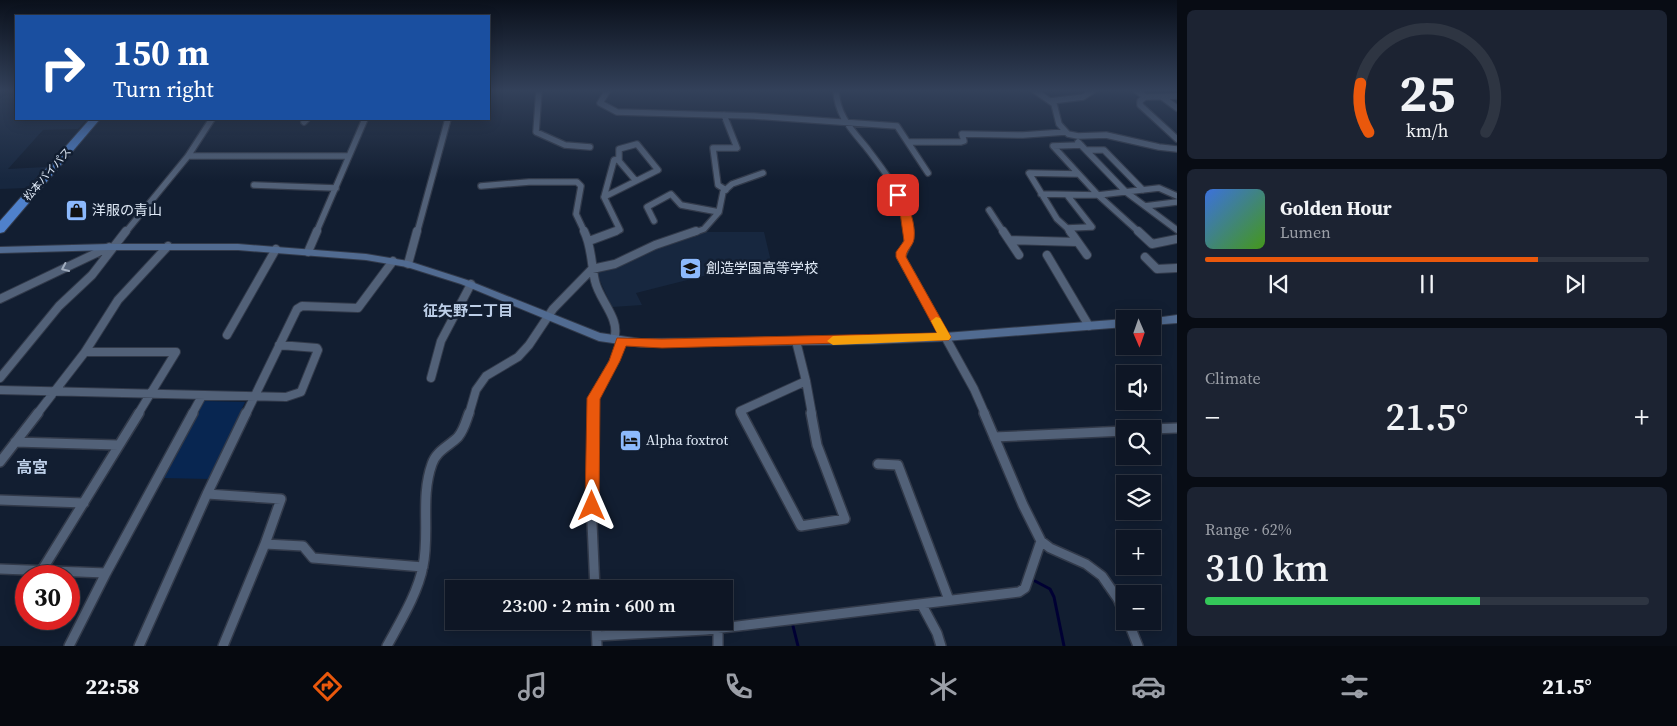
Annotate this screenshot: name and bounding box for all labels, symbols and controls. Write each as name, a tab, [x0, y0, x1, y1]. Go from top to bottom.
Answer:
text: 150 m	[113, 29, 209, 77]
icon: right	[30, 35, 95, 100]
text: 25	[1399, 57, 1455, 128]
text: Turn right	[113, 74, 214, 104]
text: km/h	[1406, 118, 1449, 143]
street label: 松本バイパス	[20, 145, 75, 204]
pin	[877, 174, 919, 216]
icon: arrive	[884, 181, 912, 209]
text: Golden Hour	[1280, 195, 1392, 221]
shop icon: 洋服の青山	[64, 198, 88, 222]
place label: 洋服の青山	[92, 200, 162, 220]
text: Lumen	[1280, 221, 1331, 243]
school or university icon: 創造学園高等学校	[678, 256, 702, 280]
place label: 創造学園高等学校	[706, 258, 818, 278]
one-way arrow	[61, 262, 70, 272]
icon: previous	[1265, 270, 1293, 298]
icon: pause	[1413, 270, 1441, 298]
icon: next	[1561, 270, 1589, 298]
district label: 征矢野二丁目	[423, 300, 513, 321]
north arrow	[1116, 310, 1161, 355]
map controls	[1116, 310, 1161, 630]
button: sound	[1116, 365, 1161, 410]
text: Climate	[1205, 367, 1261, 389]
text: 21.5°	[1385, 391, 1469, 443]
text: −	[1205, 398, 1220, 436]
text: +	[1634, 398, 1649, 436]
button: search	[1116, 420, 1161, 465]
hotel icon: Alpha foxtrot	[618, 428, 642, 452]
place label: Alpha foxtrot	[646, 430, 728, 450]
district label: 高宮	[16, 456, 48, 478]
button: layers	[1116, 475, 1161, 520]
position arrow	[565, 479, 617, 531]
text: Range · 62%	[1205, 518, 1292, 540]
button: +	[1116, 530, 1161, 575]
text: 310 km	[1205, 542, 1329, 594]
speed limit sign: 30	[15, 565, 80, 630]
button: −	[1116, 585, 1161, 630]
text: 23:00 · 2 min · 600 m	[502, 592, 676, 618]
icon: directions	[310, 669, 345, 704]
icon: music	[515, 669, 550, 704]
icon: phone	[721, 669, 756, 704]
icon: climate	[926, 669, 961, 704]
icon: car	[1131, 669, 1166, 704]
icon: filters	[1337, 669, 1372, 704]
text: 22:58	[85, 671, 139, 701]
text: 21.5°	[1542, 671, 1592, 701]

